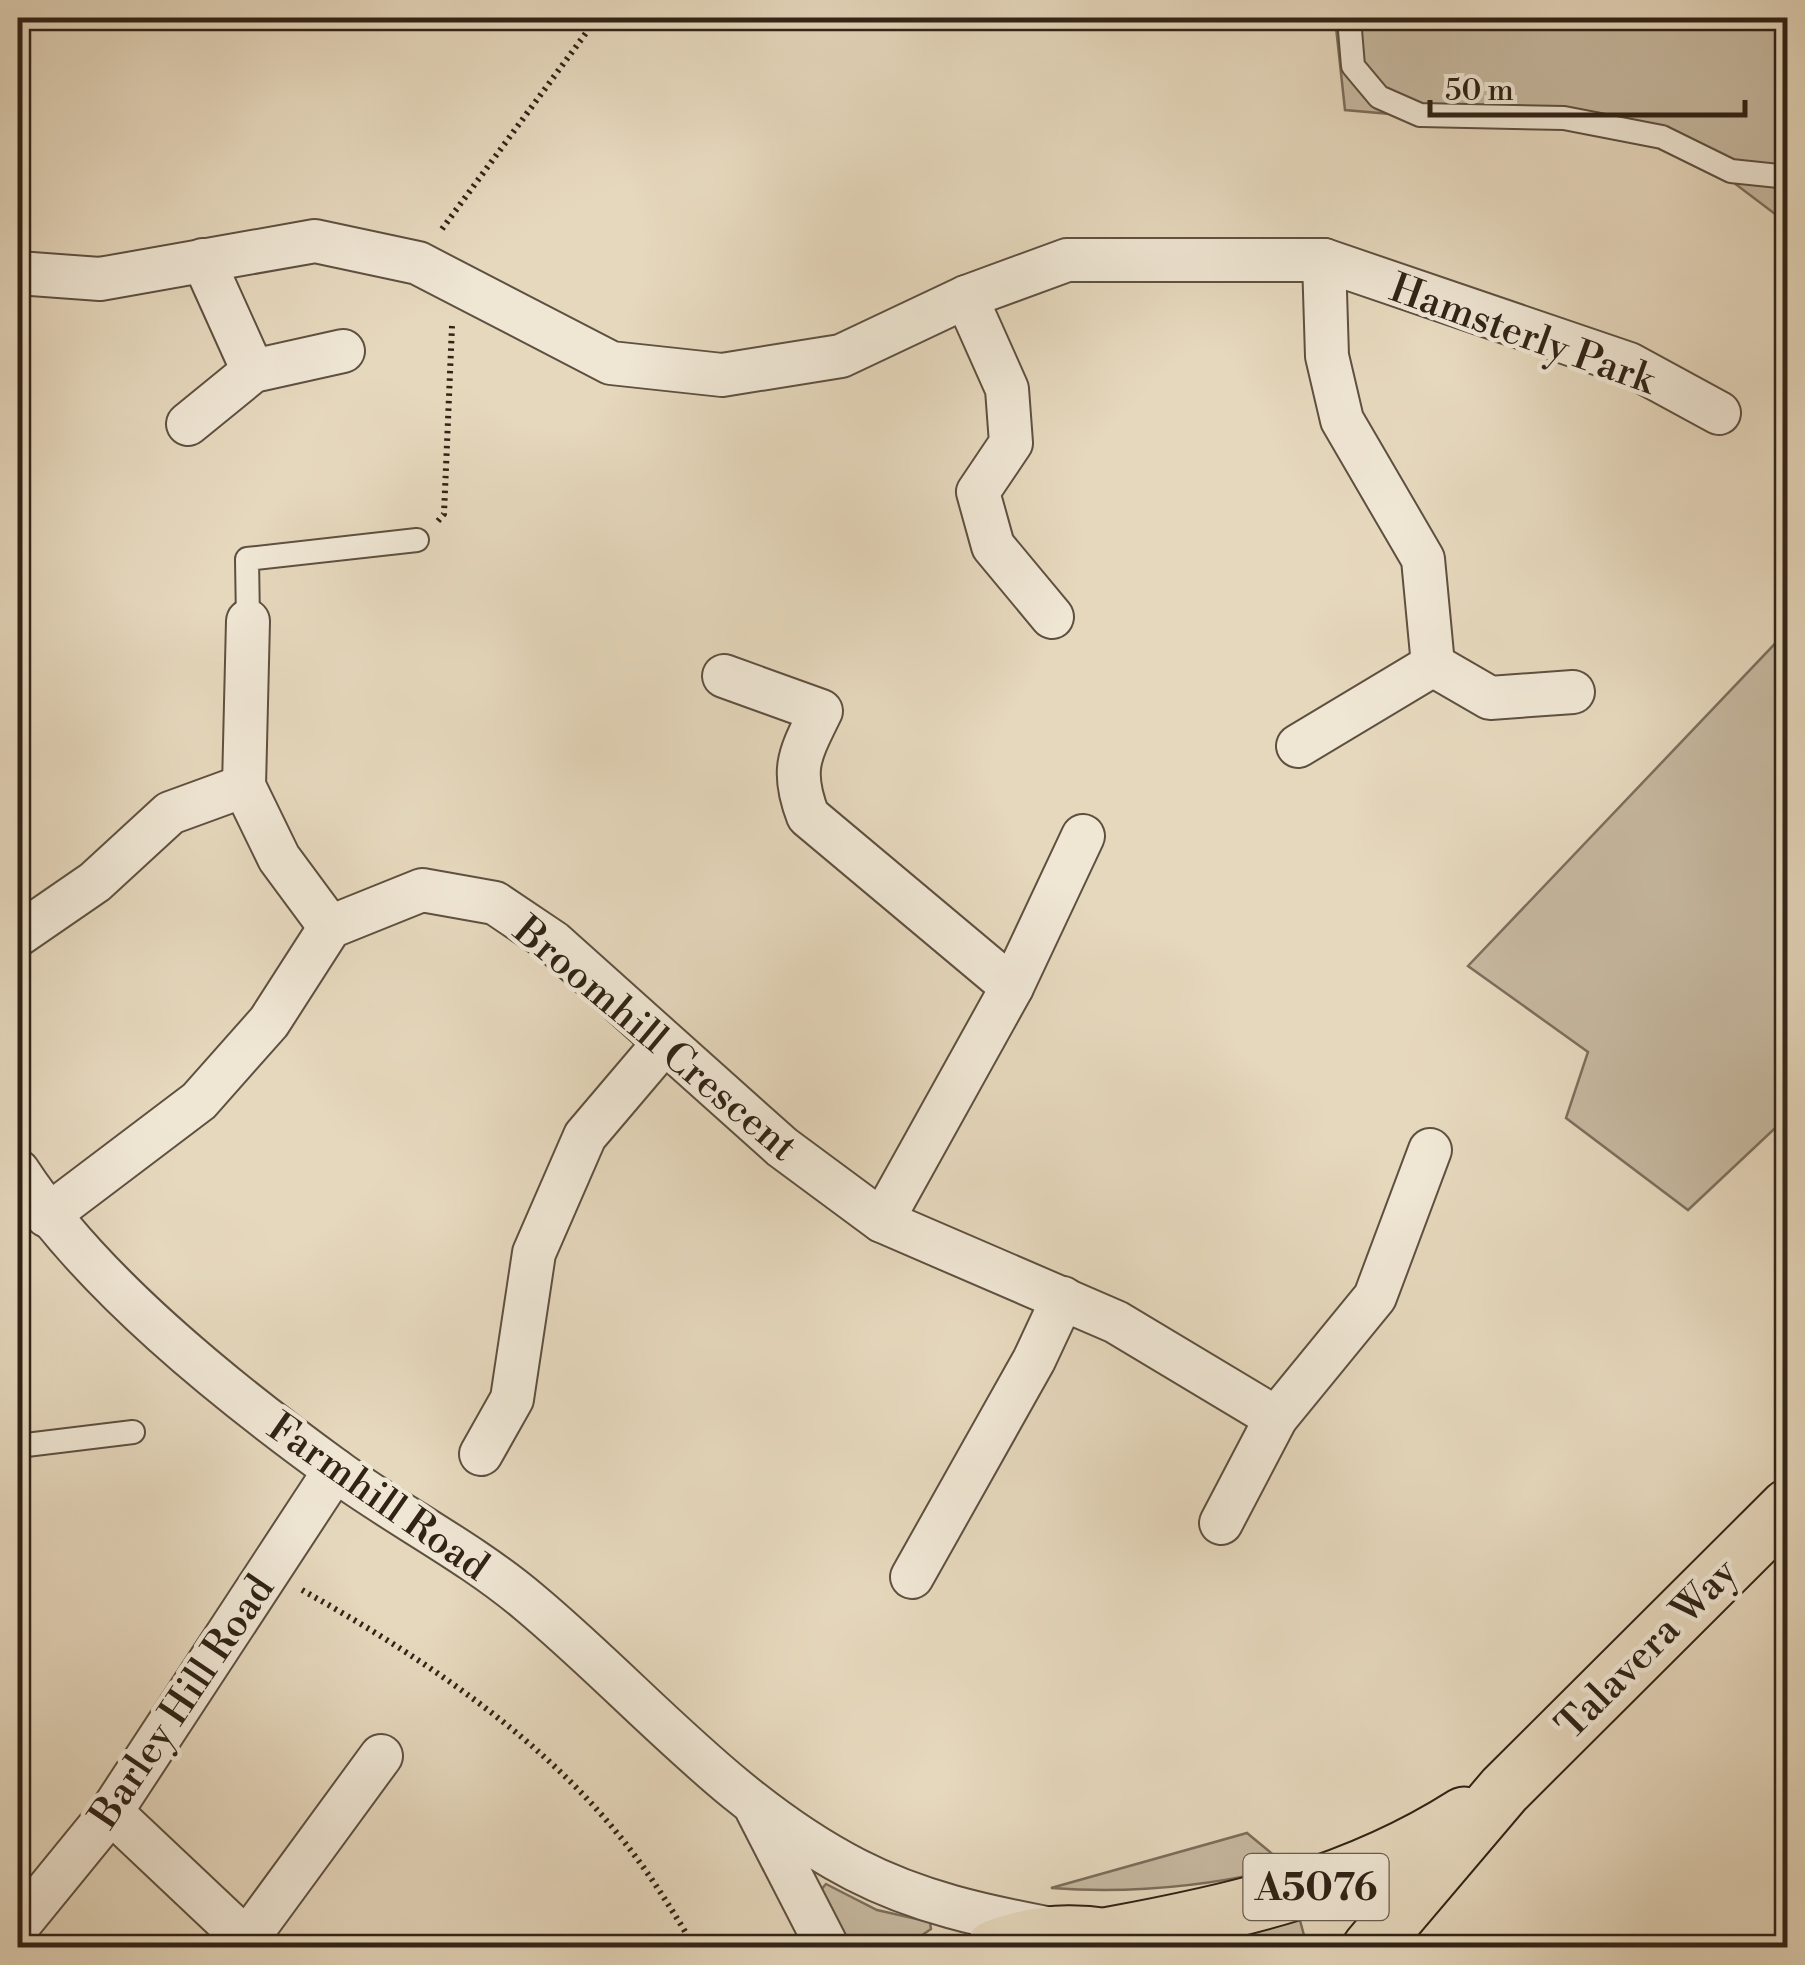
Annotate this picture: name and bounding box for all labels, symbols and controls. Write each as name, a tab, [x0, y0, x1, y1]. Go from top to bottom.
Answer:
scale bar	[1430, 55, 1745, 117]
text: 50 m	[1445, 72, 1514, 110]
street label: Hamsterly Park	[1382, 264, 1664, 408]
street label: Broomhill Crescent	[502, 906, 807, 1173]
street label: Farmhill Road	[257, 1403, 498, 1593]
street label: Talavera Way	[1546, 1548, 1750, 1751]
street label: Barley Hill Road	[79, 1566, 287, 1840]
road number: A5076	[1244, 1854, 1388, 1920]

